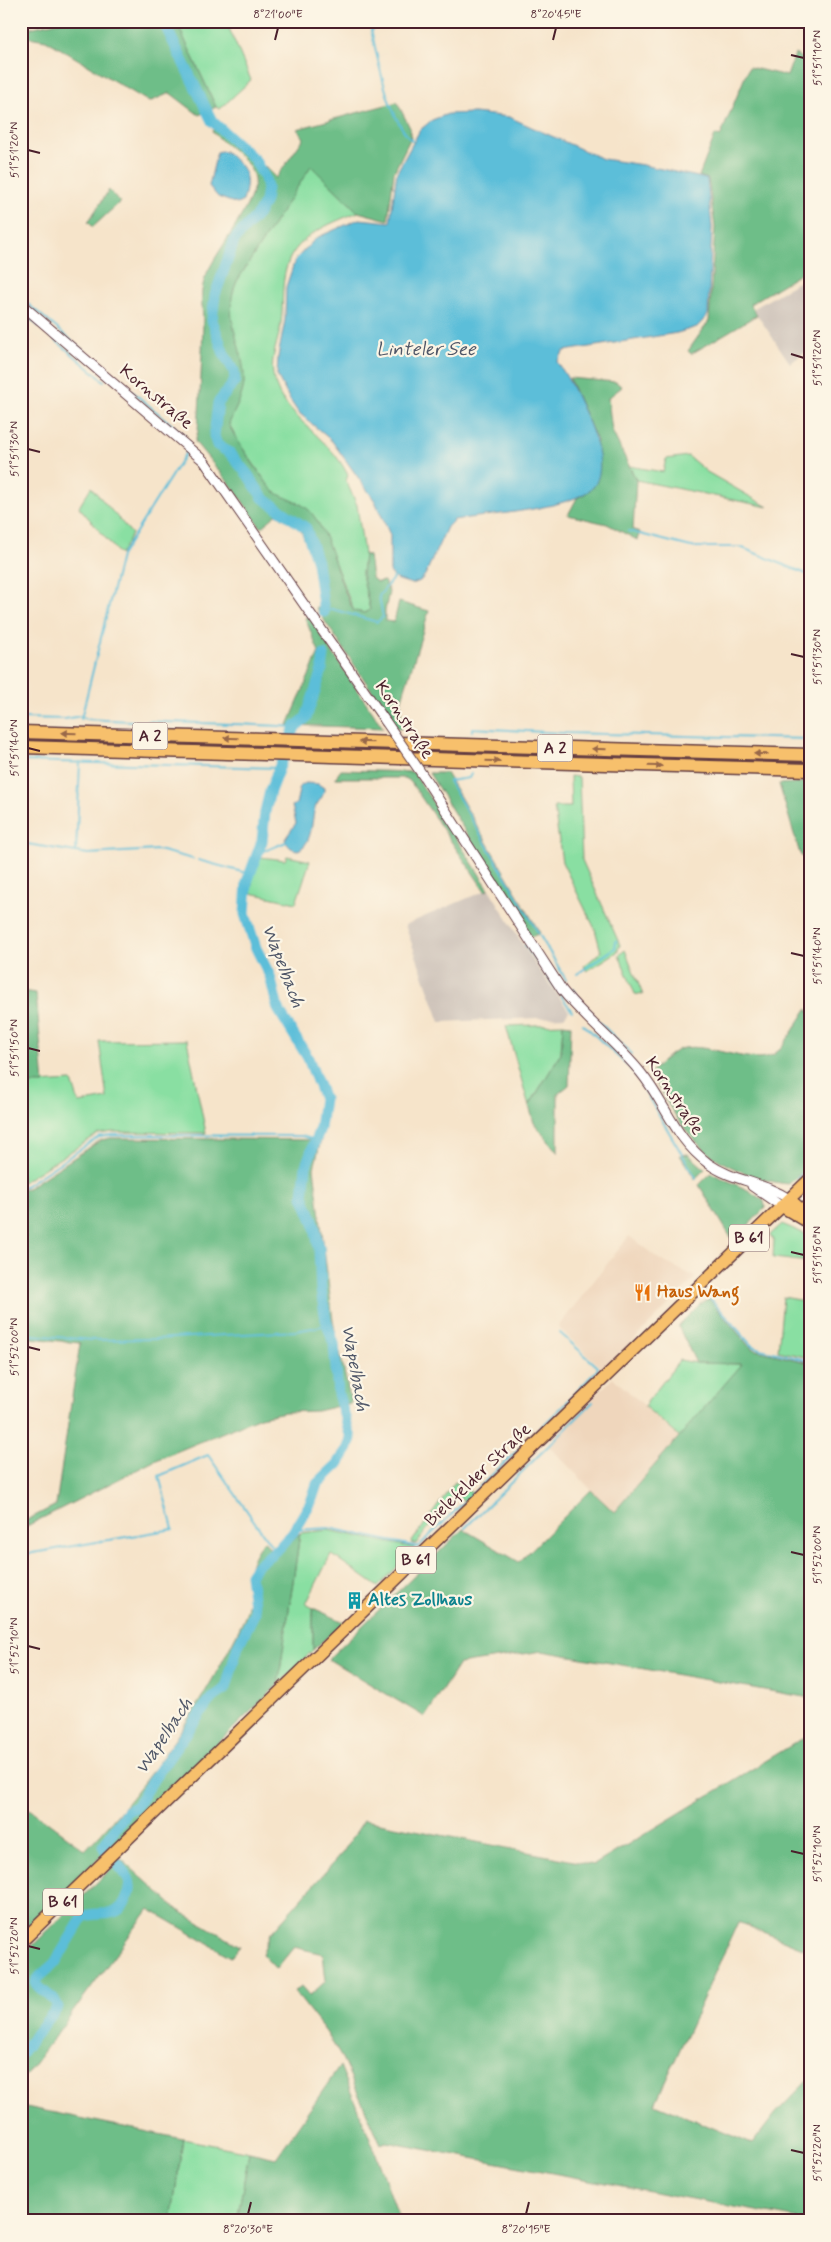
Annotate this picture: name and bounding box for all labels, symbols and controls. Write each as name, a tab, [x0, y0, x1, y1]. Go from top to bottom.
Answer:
text: 8°21'00"E	[253, 7, 303, 23]
text: 8°20'45"E	[531, 7, 581, 23]
text: 51°51'10"N	[810, 30, 826, 86]
text: 51°51'20"N	[7, 122, 23, 178]
text: 51°51'20"N	[810, 330, 826, 386]
water label: Linteler See	[376, 337, 477, 362]
street label: Kornstraße	[114, 359, 198, 435]
text: 51°51'30"N	[7, 421, 23, 477]
text: 51°51'30"N	[810, 629, 826, 685]
street label: Kornstraße	[369, 676, 439, 764]
text: 51°51'40"N	[7, 719, 23, 777]
road number: A 2	[132, 722, 168, 749]
one-way arrow	[60, 729, 76, 737]
one-way arrow	[223, 734, 239, 742]
road number: A 2	[538, 734, 572, 761]
one-way arrow	[358, 738, 374, 746]
one-way arrow	[590, 745, 606, 753]
one-way arrow	[753, 750, 769, 758]
one-way arrow	[485, 757, 501, 765]
one-way arrow	[648, 762, 664, 770]
water label: Wapelbach	[256, 921, 310, 1011]
text: 51°51'40"N	[810, 927, 826, 985]
text: 51°51'50"N	[7, 1019, 23, 1077]
street label: Kornstraße	[639, 1052, 709, 1140]
road number: B 61	[729, 1224, 769, 1252]
text: 51°51'50"N	[810, 1226, 826, 1284]
place label: Haus Wang	[657, 1280, 739, 1306]
restaurant icon: Haus Wang	[633, 1282, 653, 1302]
text: 51°52'00"N	[7, 1318, 23, 1376]
water label: Wapelbach	[335, 1323, 375, 1413]
street label: Bielefelder Straße	[419, 1418, 537, 1532]
text: 51°52'00"N	[810, 1526, 826, 1584]
road number: B 61	[396, 1546, 436, 1574]
place label: Altes Zollhaus	[368, 1588, 472, 1612]
building icon: Altes Zollhaus	[344, 1590, 364, 1610]
text: 51°52'10"N	[7, 1617, 23, 1675]
water label: Wapelbach	[129, 1693, 199, 1779]
text: 51°52'10"N	[810, 1825, 826, 1883]
road number: B 61	[43, 1888, 83, 1915]
text: 51°52'20"N	[7, 1917, 23, 1975]
text: 51°52'20"N	[810, 2124, 826, 2182]
text: 8°20'30"E	[223, 2222, 273, 2238]
text: 8°20'15"E	[501, 2222, 551, 2238]

